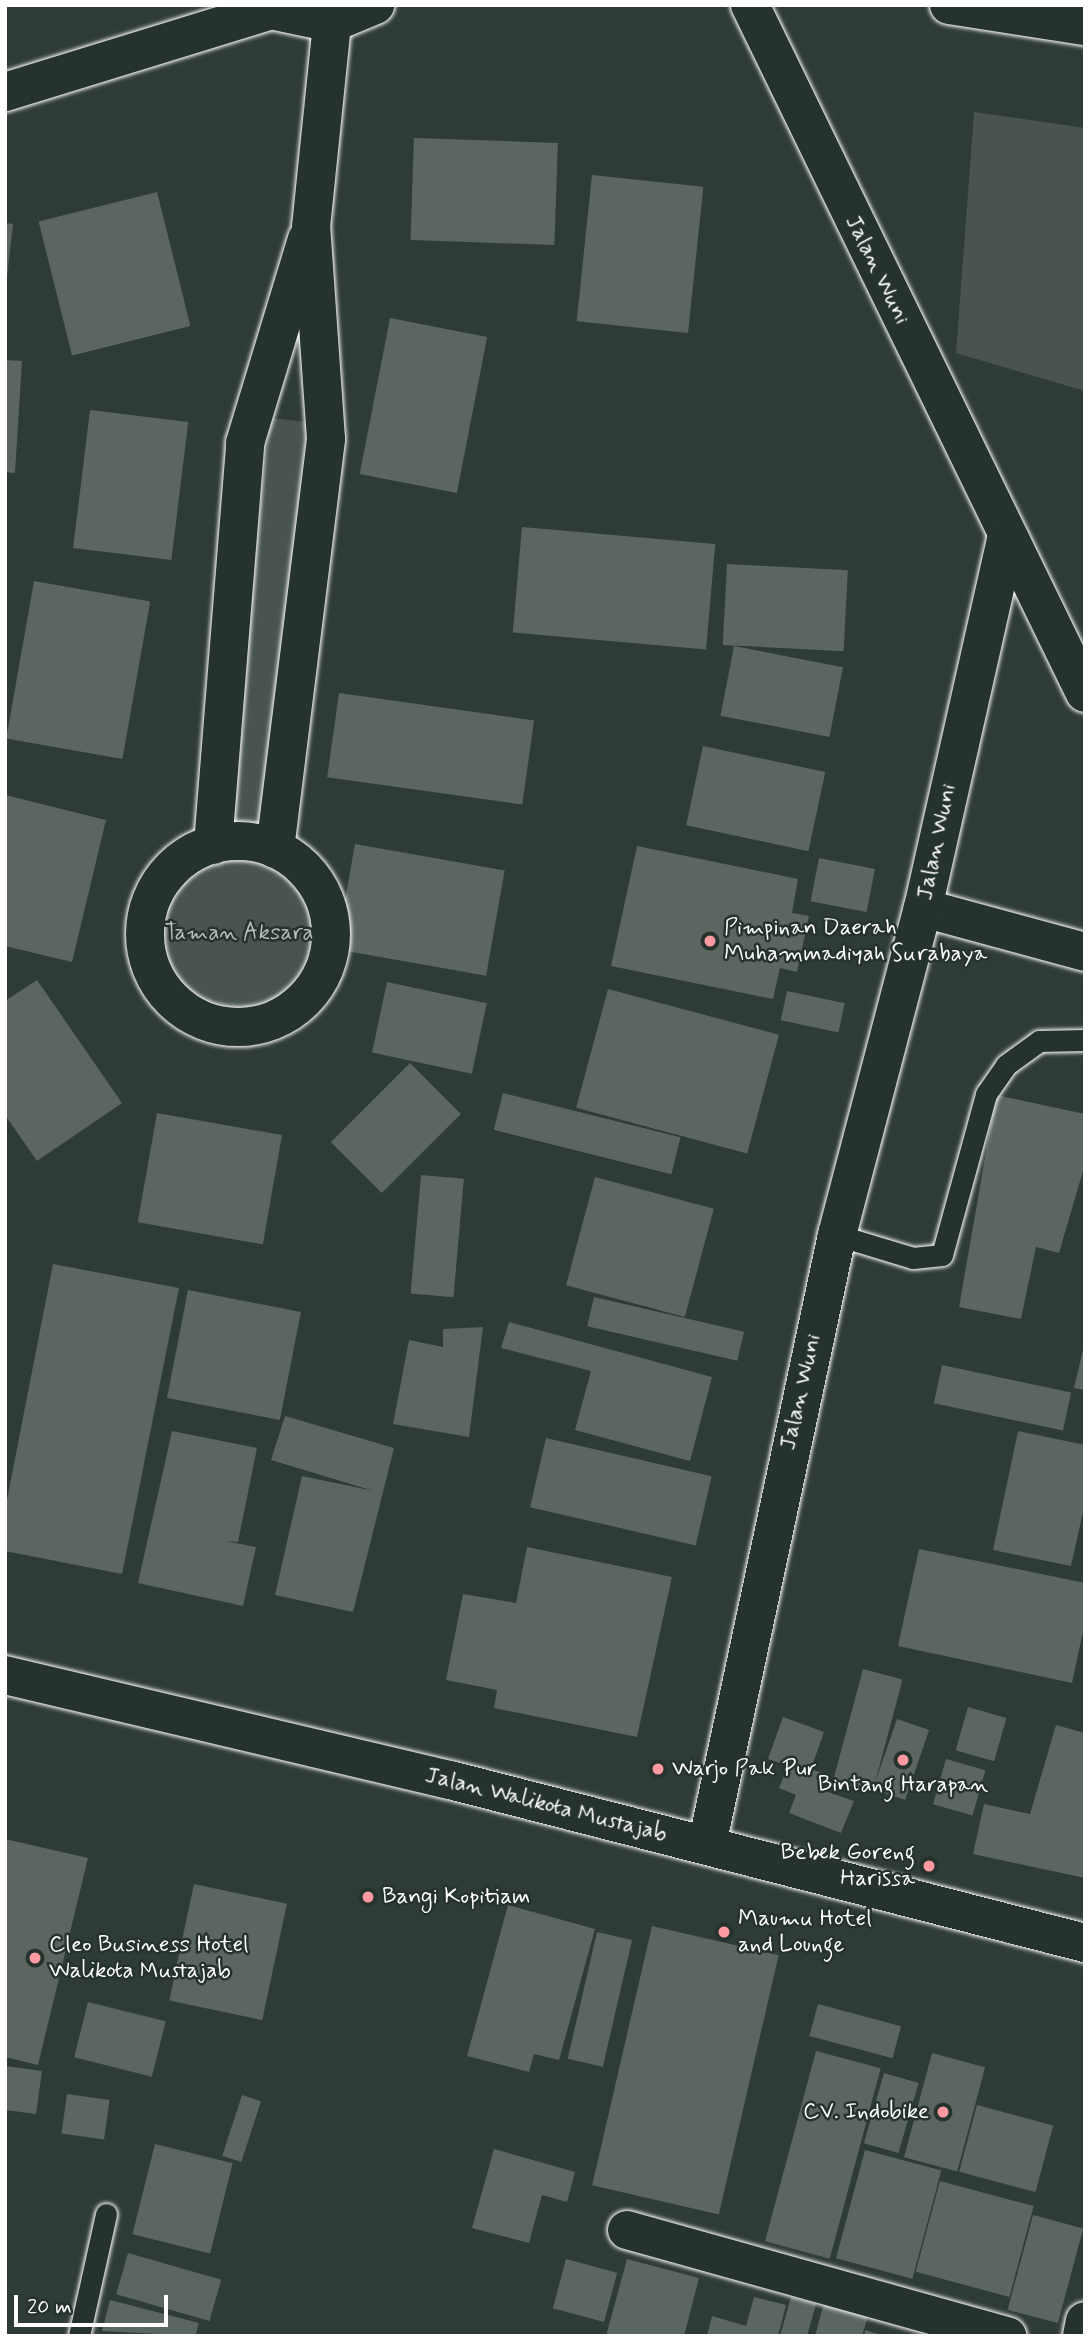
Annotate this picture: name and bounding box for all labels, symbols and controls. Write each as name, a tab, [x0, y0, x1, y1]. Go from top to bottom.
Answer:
street label: Jalan Wuni	[839, 212, 915, 328]
street label: Jalan Wuni	[911, 782, 963, 902]
place label: Pimpinan Daerah Muhammadiyah Surabaya	[724, 914, 984, 968]
park label: Taman Aksara	[163, 919, 315, 947]
marker: Pimpinan Daerah Muhammadiyah Surabaya	[702, 933, 718, 949]
street label: Jalan Wuni	[774, 1332, 828, 1452]
marker: Bintang Harapan	[895, 1752, 911, 1768]
place label: Warjo Pak Pur	[672, 1755, 813, 1783]
marker: Warjo Pak Pur	[650, 1761, 666, 1777]
street label: Jalan Walikota Mustajab	[423, 1762, 669, 1848]
place label: Bintang Harapan	[822, 1771, 984, 1799]
place label: Bebek Goreng Harissa	[776, 1839, 915, 1893]
marker: Bebek Goreng Harissa	[921, 1858, 937, 1874]
place label: Bangi Kopitiam	[382, 1883, 531, 1911]
marker: Bangi Kopitiam	[360, 1889, 376, 1905]
place label: Maumu Hotel and Lounge	[738, 1905, 866, 1959]
marker: Maumu Hotel and Lounge	[716, 1924, 732, 1940]
place label: Cleo Business Hotel Walikota Mustajab	[49, 1931, 241, 1985]
marker: Cleo Business Hotel Walikota Mustajab	[27, 1950, 43, 1966]
place label: CV. Indobike	[803, 2098, 929, 2126]
marker: CV. Indobike	[935, 2104, 951, 2120]
scale bar	[18, 2282, 172, 2326]
text: 20 m	[27, 2293, 72, 2321]

